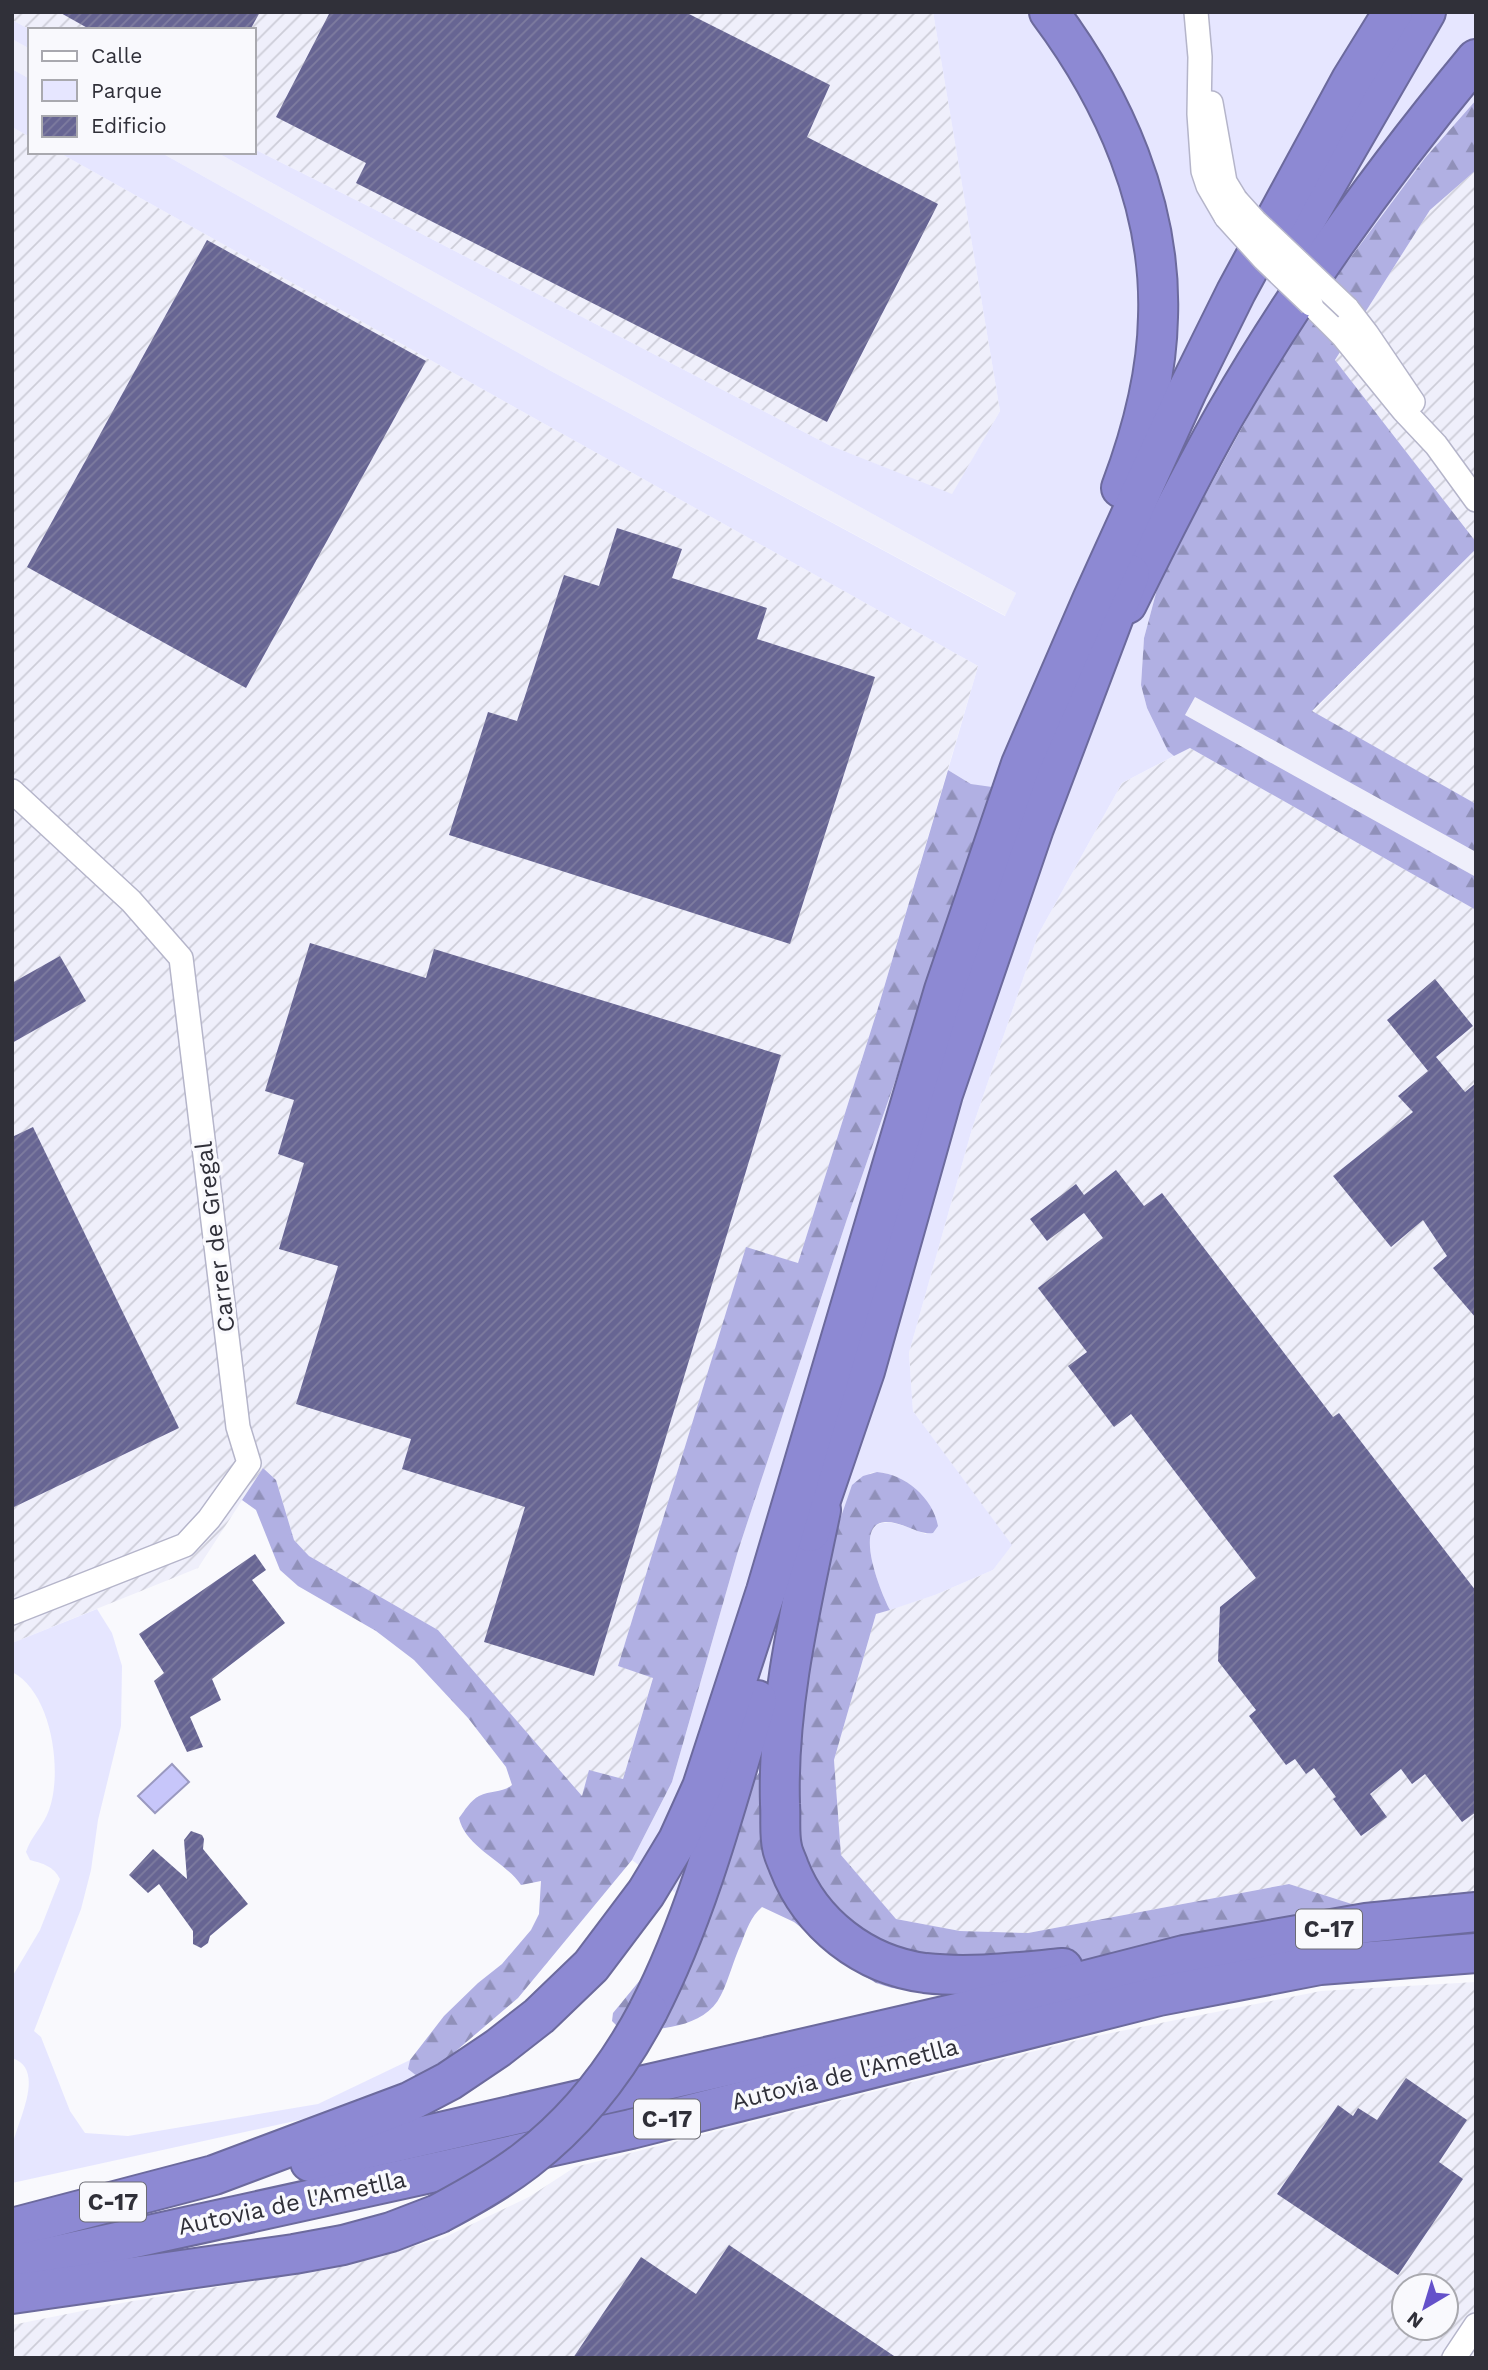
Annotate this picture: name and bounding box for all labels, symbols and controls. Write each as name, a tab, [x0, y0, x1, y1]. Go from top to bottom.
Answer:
legend	[28, 28, 256, 154]
text: Calle	[91, 43, 142, 68]
text: Parque	[91, 78, 162, 103]
text: Edificio	[91, 113, 167, 138]
street label: Carrer de Gregal	[189, 1139, 241, 1334]
road number: C-17	[1296, 1910, 1362, 1948]
street label: Autovia de l'Ametlla	[729, 2032, 961, 2116]
road number: C-17	[634, 2100, 700, 2138]
street label: Autovia de l'Ametlla	[175, 2165, 409, 2241]
road number: C-17	[80, 2182, 146, 2222]
north arrow	[1390, 2272, 1460, 2342]
text: N	[1402, 2307, 1427, 2333]

